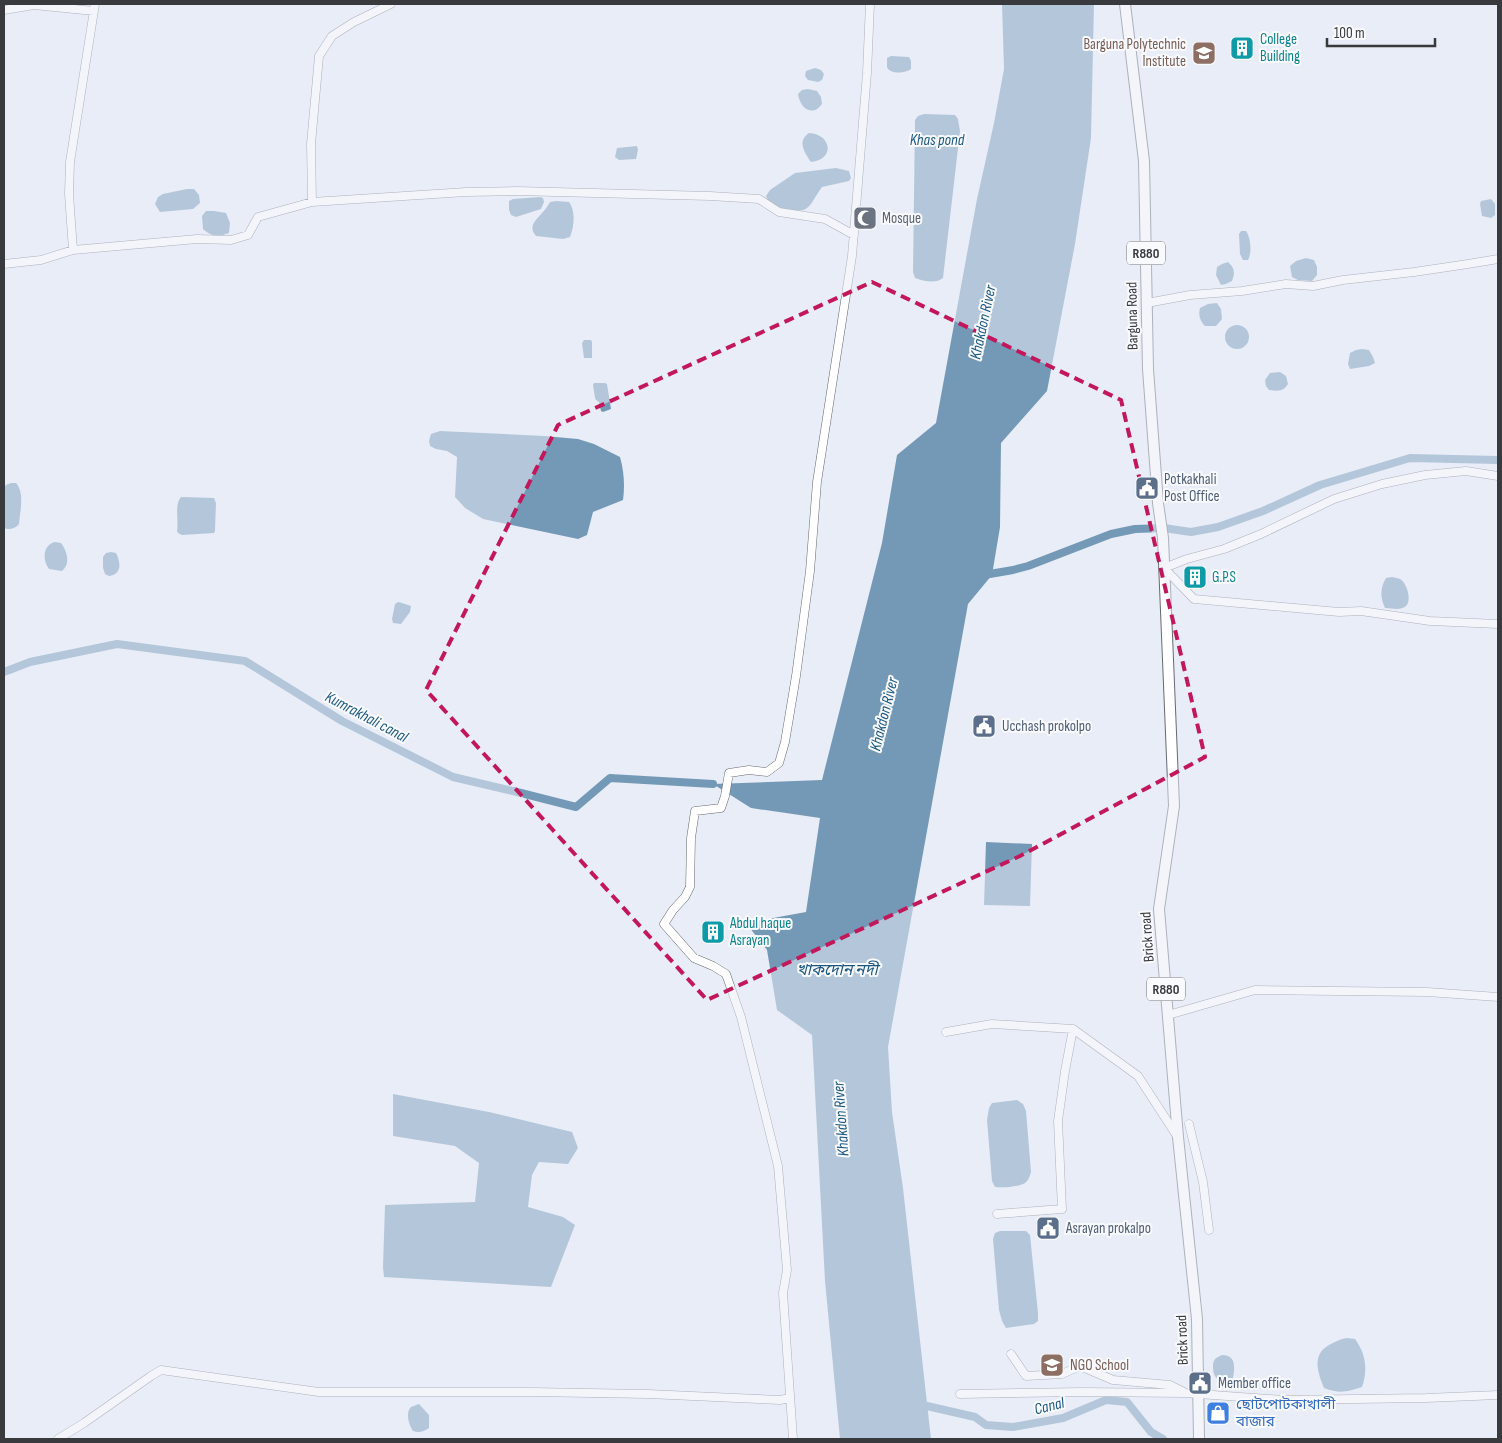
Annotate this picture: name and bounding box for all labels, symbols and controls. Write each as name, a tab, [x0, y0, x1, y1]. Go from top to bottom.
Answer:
scale bar	[1327, 15, 1434, 47]
text: 100 m	[1334, 24, 1365, 43]
place label: College Building	[1260, 30, 1300, 66]
place label: Barguna Polytechnic Institute	[1083, 35, 1186, 71]
building icon: College Building	[1229, 35, 1255, 61]
school or university icon: Barguna Polytechnic Institute	[1191, 40, 1217, 66]
water label: Khas pond	[910, 131, 965, 150]
mosque icon: Mosque	[852, 205, 878, 231]
place label: Mosque	[882, 209, 921, 228]
road number: R880	[1127, 242, 1165, 264]
street label: Barguna Road	[1122, 282, 1143, 350]
water label: Khakdon River	[966, 283, 1001, 361]
place label: Potkakhali Post Office	[1164, 470, 1220, 506]
public building icon: Potkakhali Post Office	[1134, 475, 1160, 501]
building icon: G.P.S	[1182, 564, 1208, 590]
place label: G.P.S	[1212, 568, 1236, 587]
water label: Khakdon River	[866, 675, 903, 753]
water label: Kumrakhali canal	[322, 688, 412, 748]
public building icon: Ucchash prokolpo	[971, 713, 997, 739]
place label: Ucchash prokolpo	[1002, 717, 1091, 736]
street label: Brick road	[1136, 911, 1159, 963]
place label: Abdul haque Asrayan	[729, 914, 791, 950]
building icon: Abdul haque Asrayan	[700, 919, 726, 945]
water label: খাকদোন নদী	[796, 960, 880, 980]
road number: R880	[1147, 978, 1185, 1001]
water label: Khakdon River	[829, 1080, 854, 1157]
public building icon: Asrayan prokalpo	[1035, 1215, 1061, 1241]
place label: Asrayan prokalpo	[1065, 1219, 1151, 1238]
street label: Brick road	[1172, 1315, 1193, 1365]
school or university icon: NGO School	[1039, 1352, 1065, 1378]
place label: NGO School	[1070, 1356, 1129, 1375]
public building icon: Member office	[1187, 1370, 1213, 1396]
place label: Member office	[1218, 1374, 1291, 1393]
water label: Canal	[1032, 1393, 1067, 1419]
place label: ছোটপোটকাখালী বাজার	[1235, 1395, 1336, 1431]
shop icon: ছোটপোটকাখালী বাজার	[1205, 1400, 1231, 1426]

